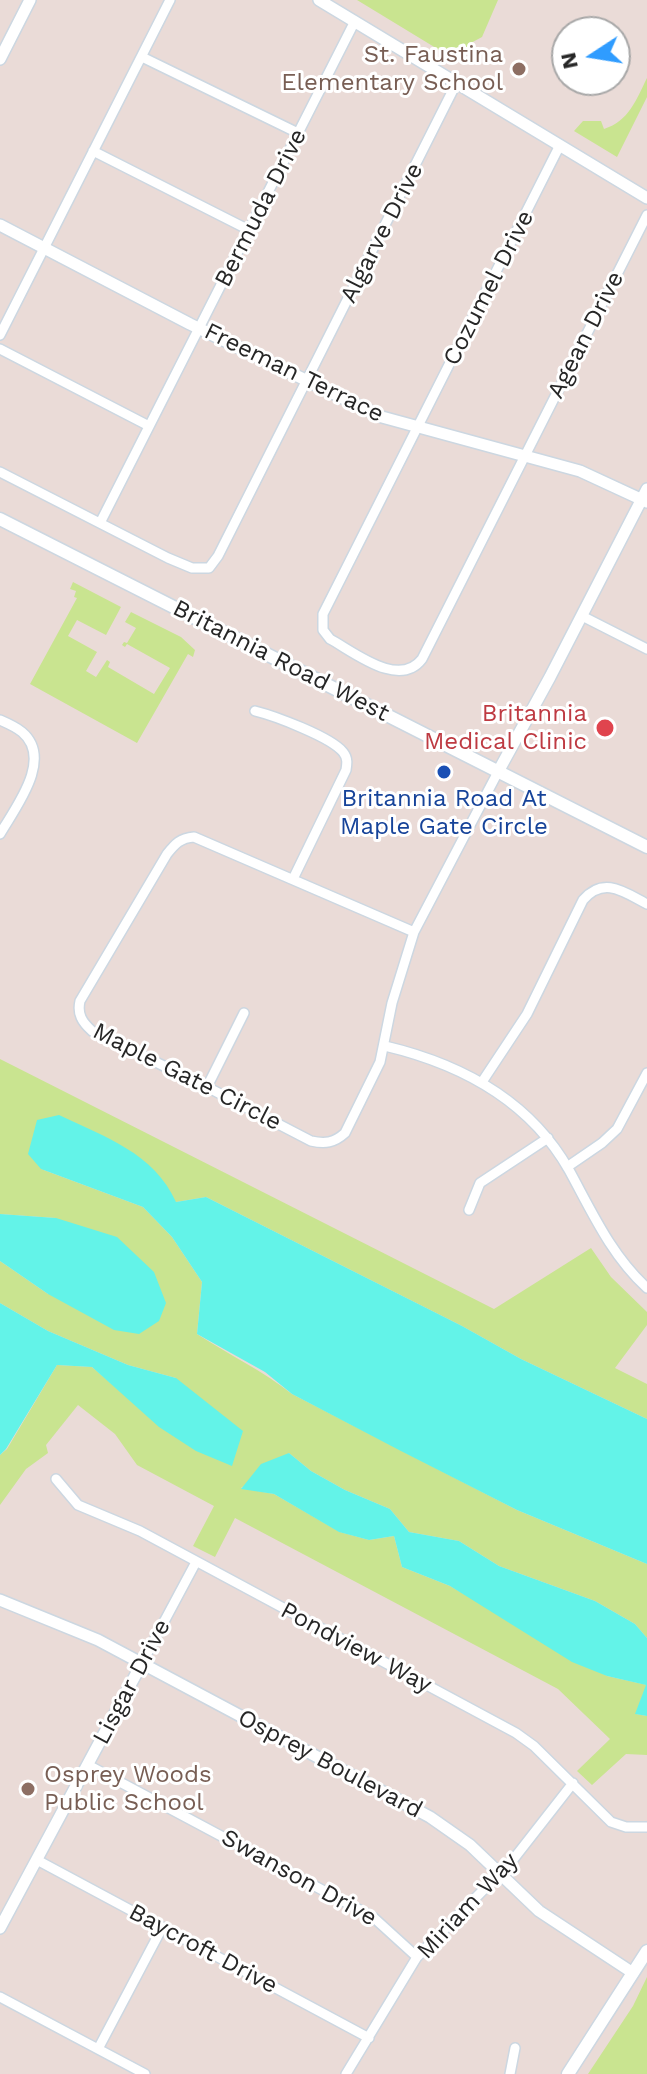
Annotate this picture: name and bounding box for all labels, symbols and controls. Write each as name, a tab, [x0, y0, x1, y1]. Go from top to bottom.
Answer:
north arrow	[551, 16, 631, 96]
place label: St. Faustina Elementary School	[281, 41, 503, 97]
text: N	[555, 50, 583, 71]
marker: St. Faustina Elementary School	[510, 60, 528, 78]
street label: Bermuda Drive	[209, 124, 313, 292]
street label: Algarve Drive	[334, 158, 430, 308]
street label: Cozumel Drive	[438, 206, 540, 370]
street label: Agean Drive	[542, 267, 630, 403]
street label: Freeman Terrace	[200, 317, 388, 429]
street label: Britannia Road West	[168, 594, 394, 728]
place label: Britannia Medical Clinic	[424, 700, 587, 756]
marker: Britannia Medical Clinic	[594, 717, 616, 739]
marker: Britannia Road At Maple Gate Circle	[435, 763, 453, 781]
place label: Britannia Road At Maple Gate Circle	[340, 785, 548, 841]
street label: Maple Gate Circle	[88, 1017, 286, 1137]
street label: Pondview Way	[276, 1596, 436, 1700]
street label: Lisgar Drive	[87, 1615, 177, 1749]
street label: Osprey Boulevard	[233, 1703, 427, 1825]
place label: Osprey Woods Public School	[44, 1761, 212, 1817]
marker: Osprey Woods Public School	[19, 1780, 37, 1798]
street label: Swanson Drive	[216, 1823, 382, 1933]
street label: Miriam Way	[411, 1847, 525, 1965]
street label: Baycroft Drive	[124, 1898, 282, 2000]

